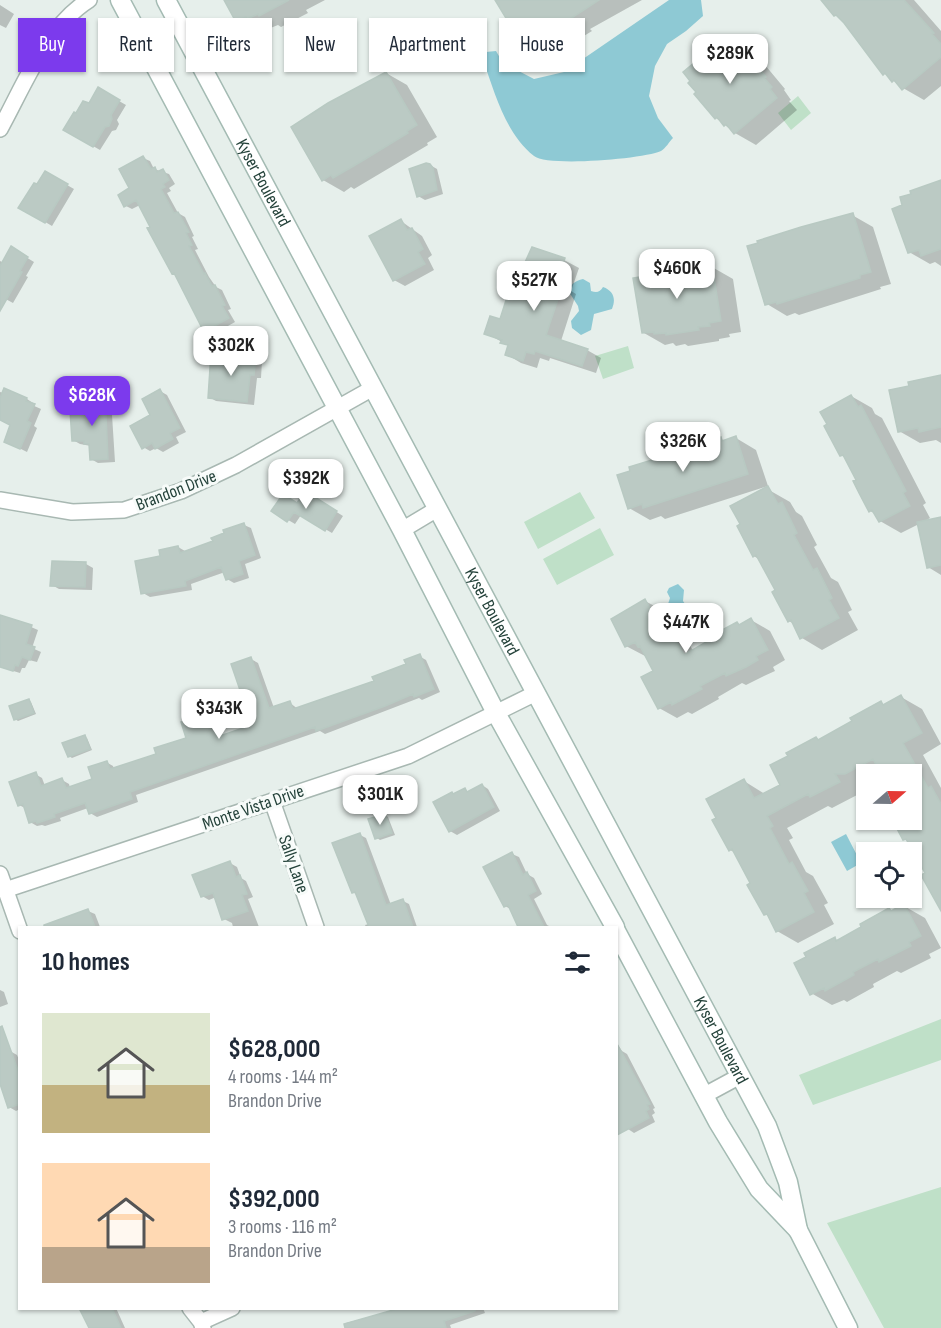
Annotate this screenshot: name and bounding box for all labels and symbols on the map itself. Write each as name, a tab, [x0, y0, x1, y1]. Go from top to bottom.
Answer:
pin: $289K	[688, 34, 772, 85]
street label: Kyser Boulevard	[231, 136, 295, 230]
pin: $460K	[635, 249, 719, 300]
pin: $527K	[492, 261, 576, 312]
pin: $302K	[189, 326, 273, 377]
pin: $628K	[50, 376, 134, 427]
pin: $326K	[641, 422, 725, 473]
pin: $392K	[264, 459, 348, 510]
street label: Brandon Drive	[133, 466, 219, 515]
street label: Kyser Boulevard	[460, 564, 524, 659]
pin: $447K	[644, 603, 728, 654]
pin: $343K	[177, 689, 261, 740]
north arrow	[856, 764, 922, 830]
pin: $301K	[338, 775, 422, 826]
street label: Monte Vista Drive	[200, 780, 307, 835]
street label: Sally Lane	[274, 833, 313, 896]
street label: Kyser Boulevard	[689, 993, 753, 1088]

